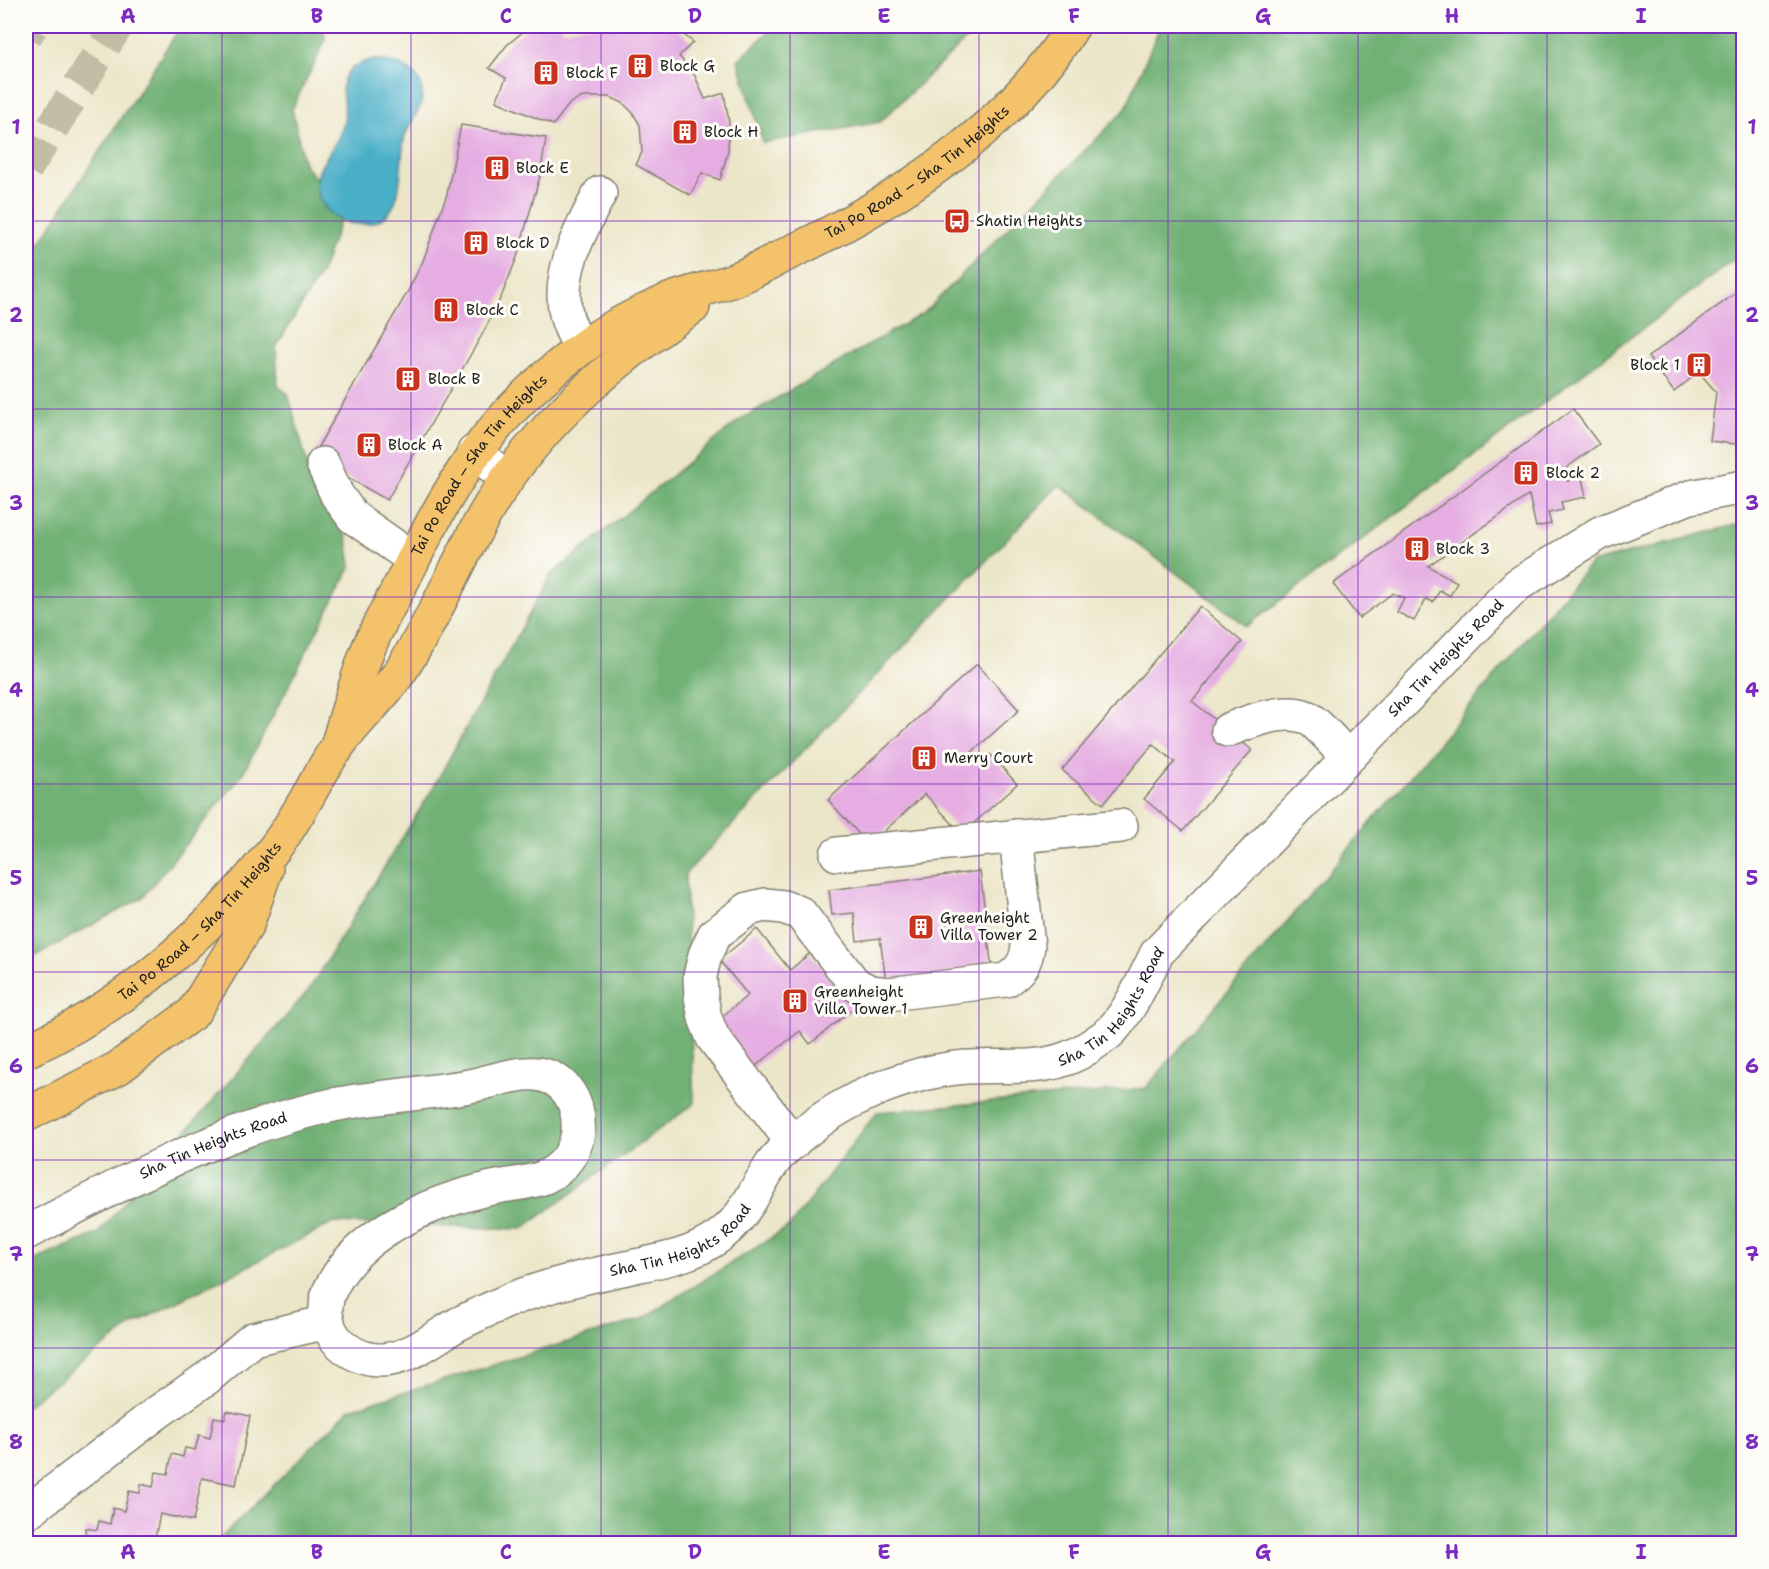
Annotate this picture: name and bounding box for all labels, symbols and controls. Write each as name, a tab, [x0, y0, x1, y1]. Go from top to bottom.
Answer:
text: A	[120, 3, 136, 29]
text: B	[311, 3, 323, 29]
text: C	[500, 3, 512, 29]
text: D	[688, 3, 702, 29]
text: E	[877, 3, 891, 29]
text: F	[1068, 3, 1080, 29]
text: G	[1255, 3, 1271, 29]
text: H	[1445, 3, 1459, 29]
text: I	[1635, 3, 1647, 29]
building icon: Block G	[625, 51, 655, 81]
place label: Block G	[660, 56, 715, 76]
building icon: Block F	[531, 58, 561, 88]
place label: Block F	[566, 63, 618, 83]
street label: Tai Po Road – Sha Tin Heights	[821, 101, 1014, 244]
text: 1	[11, 114, 21, 140]
text: 1	[1747, 114, 1757, 140]
building icon: Block H	[670, 117, 700, 147]
place label: Block H	[704, 122, 759, 142]
building icon: Block E	[482, 153, 512, 183]
place label: Block E	[516, 158, 569, 178]
bus stop icon: Shatin Heights	[942, 206, 972, 236]
place label: Shatin Heights	[976, 211, 1083, 231]
building icon: Block D	[461, 228, 491, 258]
place label: Block D	[496, 233, 550, 253]
building icon: Block C	[431, 295, 461, 325]
place label: Block C	[466, 300, 519, 320]
text: 2	[9, 302, 23, 328]
text: 2	[1745, 302, 1759, 328]
building icon: Block 1	[1684, 350, 1714, 380]
place label: Block 1	[1630, 355, 1680, 375]
building icon: Block B	[393, 364, 423, 394]
place label: Block B	[428, 369, 481, 389]
street label: Tai Po Road – Sha Tin Heights	[407, 370, 552, 559]
building icon: Block A	[354, 430, 384, 460]
place label: Block A	[388, 435, 443, 455]
building icon: Block 2	[1511, 458, 1541, 488]
place label: Block 2	[1546, 463, 1600, 483]
text: 3	[9, 490, 23, 516]
text: 3	[1745, 490, 1759, 516]
building icon: Block 3	[1402, 534, 1432, 564]
place label: Block 3	[1436, 539, 1490, 559]
street label: Sha Tin Heights Road	[1383, 594, 1508, 721]
text: 4	[9, 677, 23, 703]
text: 4	[1745, 677, 1759, 703]
building icon: Merry Court	[909, 743, 939, 773]
place label: Merry Court	[944, 748, 1033, 768]
street label: Tai Po Road – Sha Tin Heights	[114, 837, 286, 1006]
text: 5	[10, 865, 22, 891]
text: 5	[1746, 865, 1758, 891]
place label: Greenheight Villa Tower 2	[940, 908, 1038, 945]
building icon: Greenheight Villa Tower 2	[906, 912, 936, 942]
street label: Sha Tin Heights Road	[1055, 942, 1168, 1071]
place label: Greenheight Villa Tower 1	[814, 982, 908, 1019]
building icon: Greenheight Villa Tower 1	[780, 986, 810, 1016]
text: 6	[9, 1053, 23, 1079]
text: 6	[1745, 1053, 1759, 1079]
street label: Sha Tin Heights Road	[136, 1107, 290, 1184]
street label: Sha Tin Heights Road	[608, 1200, 756, 1281]
text: 7	[9, 1241, 23, 1267]
text: 7	[1745, 1241, 1759, 1267]
text: 8	[9, 1429, 23, 1455]
text: 8	[1745, 1429, 1759, 1455]
text: A	[120, 1539, 136, 1565]
text: B	[311, 1539, 323, 1565]
text: C	[500, 1539, 512, 1565]
text: D	[688, 1539, 702, 1565]
text: E	[877, 1539, 891, 1565]
text: F	[1068, 1539, 1080, 1565]
text: G	[1255, 1539, 1271, 1565]
text: H	[1445, 1539, 1459, 1565]
text: I	[1635, 1539, 1647, 1565]

